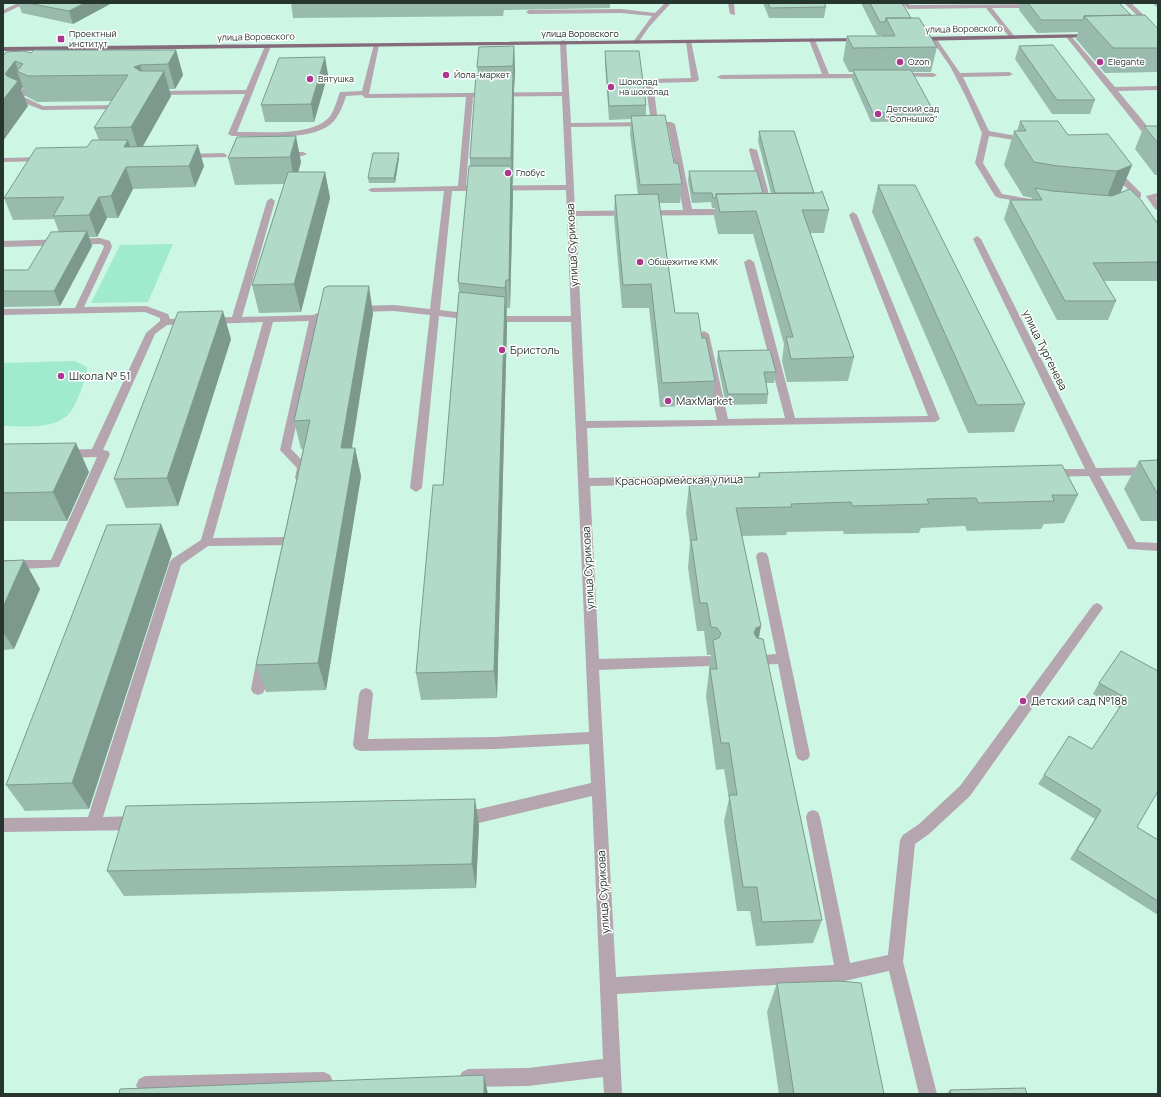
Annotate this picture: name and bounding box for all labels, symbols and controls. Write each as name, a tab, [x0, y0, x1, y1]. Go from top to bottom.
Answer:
street label: улица Воровского	[925, 21, 1003, 36]
place label: Проектный институт	[69, 27, 117, 50]
street label: улица Воровского	[541, 27, 619, 40]
street label: улица Воровского	[217, 29, 295, 44]
marker: Проектный институт	[56, 34, 66, 44]
place label: Ozon	[908, 55, 930, 68]
place label: Elegante	[1108, 55, 1145, 68]
marker: Ozon	[895, 57, 905, 67]
marker: Elegante	[1095, 57, 1105, 67]
place label: Йола-маркет	[454, 68, 510, 81]
marker: Йола-маркет	[441, 70, 451, 80]
place label: Вятушка	[318, 72, 354, 85]
marker: Вятушка	[305, 74, 315, 84]
place label: Шоколад на шоколад	[619, 75, 669, 98]
marker: Шоколад на шоколад	[606, 82, 616, 92]
place label: Детский сад "Солнышко"	[886, 102, 940, 125]
marker: Детский сад "Солнышко"	[873, 109, 883, 119]
place label: Глобус	[516, 166, 545, 179]
marker: Глобус	[503, 168, 513, 178]
street label: улица Сурикова	[562, 203, 581, 287]
place label: Общежитие КМК	[648, 255, 719, 268]
marker: Общежитие КМК	[635, 257, 645, 267]
street label: улица Тургенева	[1019, 307, 1071, 393]
place label: Бристоль	[510, 342, 560, 357]
marker: Бристоль	[497, 345, 507, 355]
place label: Школа № 51	[69, 368, 130, 383]
marker: Школа № 51	[56, 371, 66, 381]
place label: MaxMarket	[676, 393, 733, 408]
marker: MaxMarket	[663, 396, 673, 406]
street label: Красноармейская улица	[615, 471, 743, 488]
street label: улица Сурикова	[578, 526, 597, 610]
place label: Детский сад №188	[1031, 693, 1127, 708]
marker: Детский сад №188	[1018, 696, 1028, 706]
street label: улица Сурикова	[593, 850, 612, 934]

